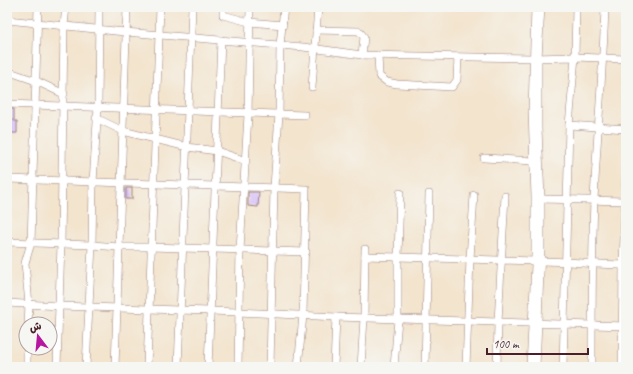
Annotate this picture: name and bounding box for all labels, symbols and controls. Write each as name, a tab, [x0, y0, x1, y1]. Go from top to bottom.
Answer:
north arrow	[18, 316, 58, 356]
text: ش	[27, 318, 43, 335]
scale bar	[487, 330, 588, 356]
text: 100 m	[493, 336, 520, 352]

